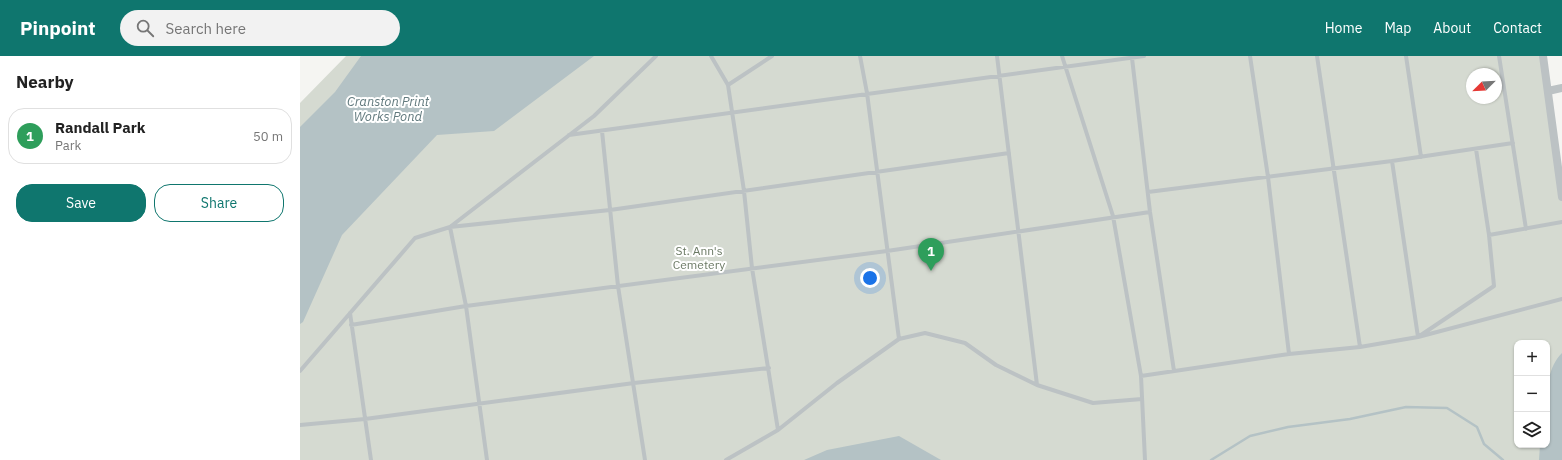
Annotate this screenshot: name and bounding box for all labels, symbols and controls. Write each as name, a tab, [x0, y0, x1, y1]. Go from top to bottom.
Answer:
search box	[120, 10, 400, 46]
text: Pinpoint	[20, 16, 96, 40]
icon: search	[134, 17, 156, 39]
text: Search here	[166, 19, 246, 38]
text: Home	[1325, 19, 1362, 37]
text: Map	[1384, 19, 1411, 37]
text: About	[1433, 19, 1471, 37]
text: Contact	[1493, 19, 1542, 37]
north arrow	[1466, 68, 1502, 104]
text: Nearby	[16, 71, 74, 93]
water label: Cranston Print Works Pond	[347, 93, 430, 125]
text: Randall Park	[55, 118, 145, 137]
text: 1	[26, 128, 34, 145]
text: 50 m	[253, 128, 283, 145]
text: Park	[55, 137, 81, 154]
button: Save	[16, 184, 146, 222]
button: Share	[154, 184, 284, 222]
pin: 1	[918, 238, 944, 271]
park label: St. Ann's Cemetery	[673, 243, 725, 272]
your location	[860, 268, 880, 288]
map controls	[1514, 340, 1550, 448]
button: +	[1514, 340, 1550, 376]
button: −	[1514, 376, 1550, 412]
button: layers	[1514, 412, 1550, 448]

